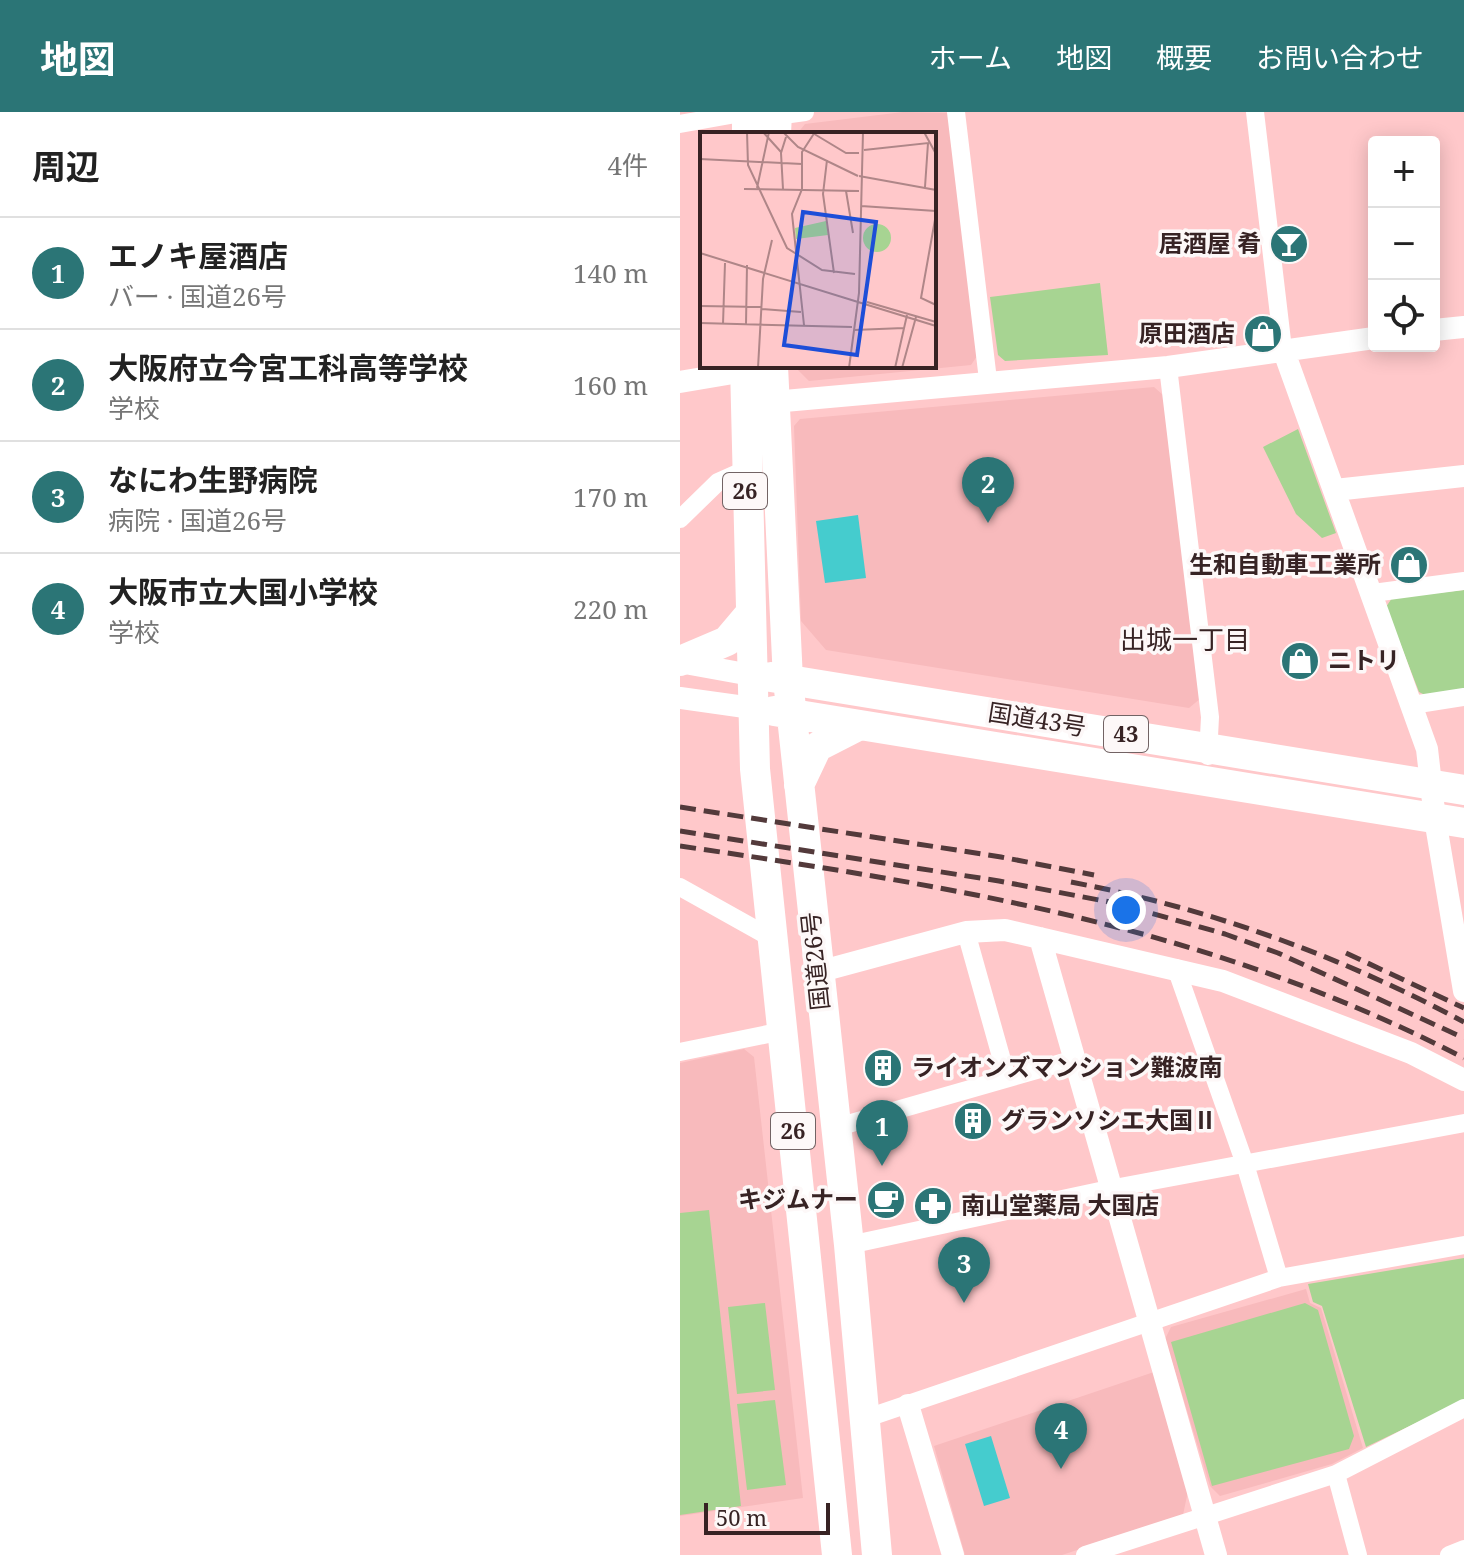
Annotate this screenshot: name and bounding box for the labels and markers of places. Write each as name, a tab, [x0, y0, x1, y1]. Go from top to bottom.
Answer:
bar icon: 居酒屋 肴	[1268, 223, 1310, 265]
place label: 居酒屋 肴	[1159, 226, 1261, 259]
shop icon: 原田酒店	[1242, 313, 1284, 355]
place label: 原田酒店	[1139, 316, 1235, 349]
pin: 2	[962, 457, 1014, 523]
shop icon: 生和自動車工業所	[1388, 544, 1430, 586]
place label: 生和自動車工業所	[1189, 547, 1381, 580]
shop icon: ニトリ	[1279, 640, 1321, 682]
place label: ニトリ	[1328, 643, 1400, 676]
building icon: ライオンズマンション難波南	[862, 1047, 904, 1089]
place label: ライオンズマンション難波南	[911, 1050, 1223, 1083]
pin: 1	[856, 1100, 908, 1166]
building icon: グランソシエ大国Ⅱ	[952, 1100, 994, 1142]
place label: グランソシエ大国Ⅱ	[1001, 1103, 1217, 1136]
cafe icon: キジムナー	[865, 1179, 907, 1221]
place label: キジムナー	[738, 1182, 858, 1215]
pharmacy icon: 南山堂薬局 大国店	[912, 1185, 954, 1227]
place label: 南山堂薬局 大国店	[961, 1188, 1159, 1221]
pin: 3	[938, 1237, 990, 1303]
pin: 4	[1035, 1403, 1087, 1469]

